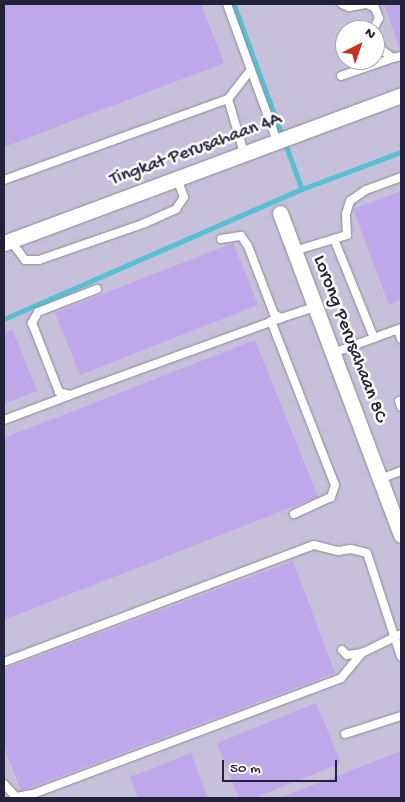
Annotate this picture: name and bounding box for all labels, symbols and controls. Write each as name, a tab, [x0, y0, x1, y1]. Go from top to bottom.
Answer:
north arrow	[335, 20, 385, 70]
text: N	[360, 25, 379, 43]
street label: Tingkat Perusahaan 4A	[107, 108, 285, 192]
street label: Lorong Perusahaan 8C	[307, 252, 391, 426]
scale bar	[225, 750, 340, 782]
text: 50 m	[230, 760, 261, 778]

